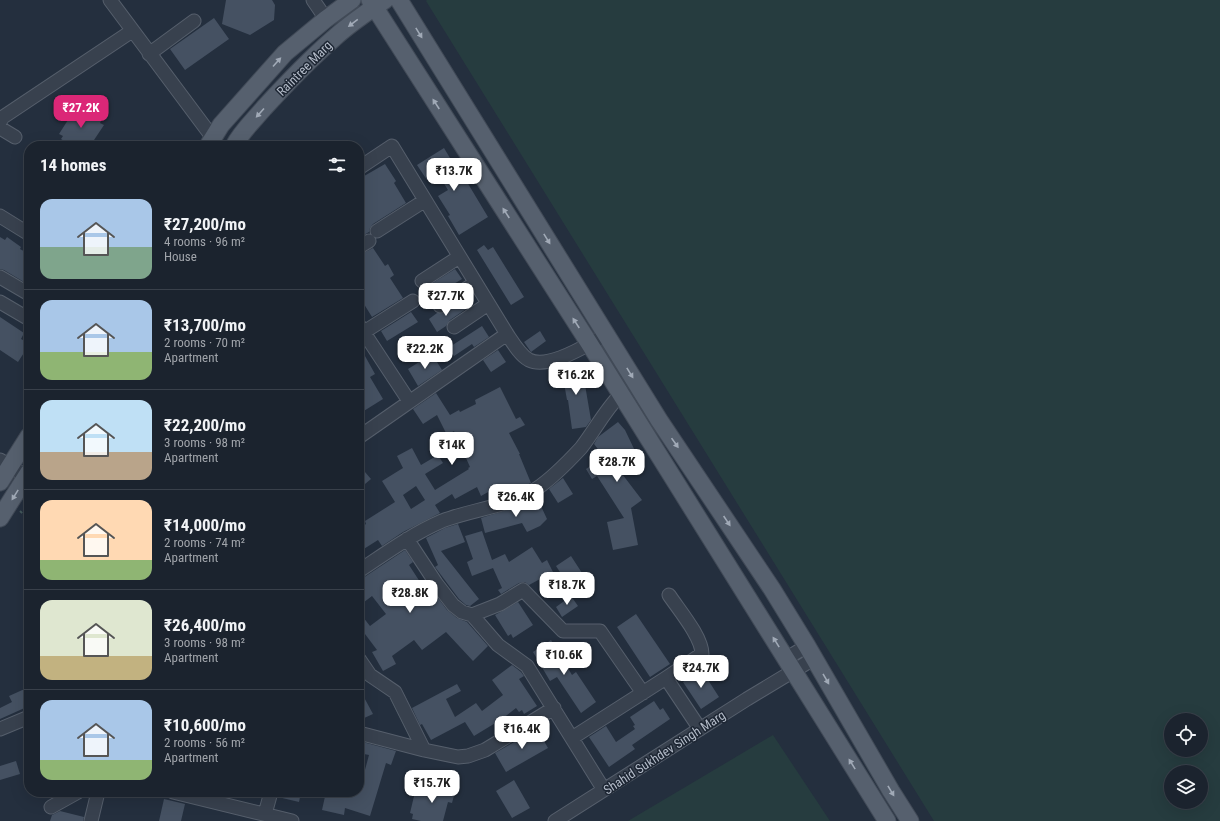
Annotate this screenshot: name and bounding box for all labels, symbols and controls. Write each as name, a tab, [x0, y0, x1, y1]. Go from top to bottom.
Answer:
one-way arrow	[348, 19, 358, 27]
one-way arrow	[416, 27, 423, 39]
street label: Raintree Marg	[274, 38, 335, 99]
one-way arrow	[272, 57, 281, 66]
pin: ₹27.2K	[48, 95, 114, 129]
one-way arrow	[432, 99, 440, 109]
text: ₹27.2K	[63, 100, 99, 115]
one-way arrow	[255, 108, 265, 118]
icon: filters	[326, 154, 348, 176]
text: 14 homes	[40, 155, 106, 175]
pin: ₹13.7K	[421, 158, 487, 192]
text: ₹13.7K	[436, 163, 472, 178]
one-way arrow	[502, 208, 510, 219]
text: ₹27,200/mo	[164, 214, 246, 234]
icon: home	[72, 215, 120, 263]
one-way arrow	[543, 233, 550, 245]
text: 4 rooms · 96 m²	[164, 234, 245, 249]
text: House	[164, 249, 197, 264]
pin: ₹27.7K	[413, 283, 479, 317]
text: ₹27.7K	[428, 288, 464, 303]
text: ₹13,700/mo	[164, 315, 246, 335]
icon: home	[72, 316, 120, 364]
one-way arrow	[572, 318, 580, 328]
text: 2 rooms · 70 m²	[164, 335, 245, 350]
pin: ₹22.2K	[392, 336, 458, 370]
text: ₹22.2K	[407, 341, 443, 356]
text: Apartment	[164, 350, 218, 365]
pin: ₹16.2K	[543, 362, 609, 396]
text: ₹16.2K	[558, 367, 594, 382]
one-way arrow	[626, 368, 634, 378]
text: ₹22,200/mo	[164, 415, 246, 435]
icon: home	[72, 416, 120, 464]
pin: ₹14K	[428, 432, 476, 466]
text: 3 rooms · 98 m²	[164, 435, 245, 450]
text: ₹14K	[439, 437, 465, 452]
one-way arrow	[671, 438, 679, 448]
pin: ₹28.7K	[584, 449, 650, 483]
text: Apartment	[164, 450, 218, 465]
text: ₹28.7K	[599, 454, 635, 469]
pin: ₹26.4K	[483, 484, 549, 518]
one-way arrow	[11, 489, 18, 501]
text: ₹26.4K	[498, 489, 534, 504]
text: ₹14,000/mo	[164, 515, 246, 535]
one-way arrow	[724, 515, 731, 527]
icon: home	[72, 516, 120, 564]
text: 2 rooms · 74 m²	[164, 535, 245, 550]
text: Apartment	[164, 550, 218, 565]
pin: ₹18.7K	[534, 572, 600, 606]
text: ₹18.7K	[549, 577, 585, 592]
pin: ₹28.8K	[377, 580, 443, 614]
text: ₹28.8K	[392, 585, 428, 600]
text: ₹26,400/mo	[164, 615, 246, 635]
icon: home	[72, 616, 120, 664]
text: 3 rooms · 98 m²	[164, 635, 245, 650]
one-way arrow	[772, 637, 780, 647]
pin: ₹10.6K	[531, 642, 597, 676]
text: ₹10.6K	[546, 647, 582, 662]
text: Apartment	[164, 650, 218, 665]
pin: ₹24.7K	[668, 655, 734, 689]
text: ₹24.7K	[683, 660, 719, 675]
one-way arrow	[823, 673, 830, 685]
street label: Shahid Sukhdev Singh Marg	[601, 707, 728, 797]
map controls	[1164, 713, 1208, 809]
button: locate	[1164, 713, 1208, 757]
text: ₹10,600/mo	[164, 715, 246, 735]
icon: home	[72, 716, 120, 764]
pin: ₹16.4K	[489, 716, 555, 750]
text: ₹16.4K	[504, 721, 540, 736]
text: 2 rooms · 56 m²	[164, 735, 245, 750]
text: Apartment	[164, 750, 218, 765]
one-way arrow	[848, 759, 856, 769]
button: layers	[1164, 765, 1208, 809]
pin: ₹15.7K	[399, 770, 465, 804]
text: ₹15.7K	[414, 775, 450, 790]
one-way arrow	[888, 785, 895, 797]

